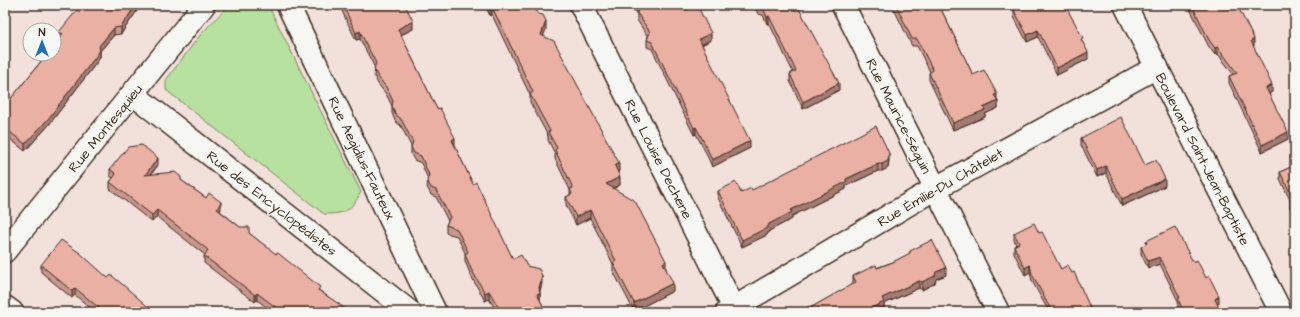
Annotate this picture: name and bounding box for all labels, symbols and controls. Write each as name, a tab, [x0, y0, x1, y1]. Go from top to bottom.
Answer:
north arrow	[22, 22, 62, 62]
text: N	[39, 25, 46, 40]
street label: Rue Maurice-Séguin	[860, 55, 936, 177]
street label: Boulevard Saint-Jean-Baptiste	[1150, 70, 1255, 250]
street label: Rue Montesquieu	[64, 80, 148, 177]
street label: Rue Aegidius-Fauteux	[323, 93, 400, 224]
street label: Rue Louise Dechene	[619, 96, 697, 223]
street label: Rue Émilie-Du Châtelet	[874, 143, 1007, 232]
street label: Rue des Encyclopédistes	[202, 147, 341, 261]

